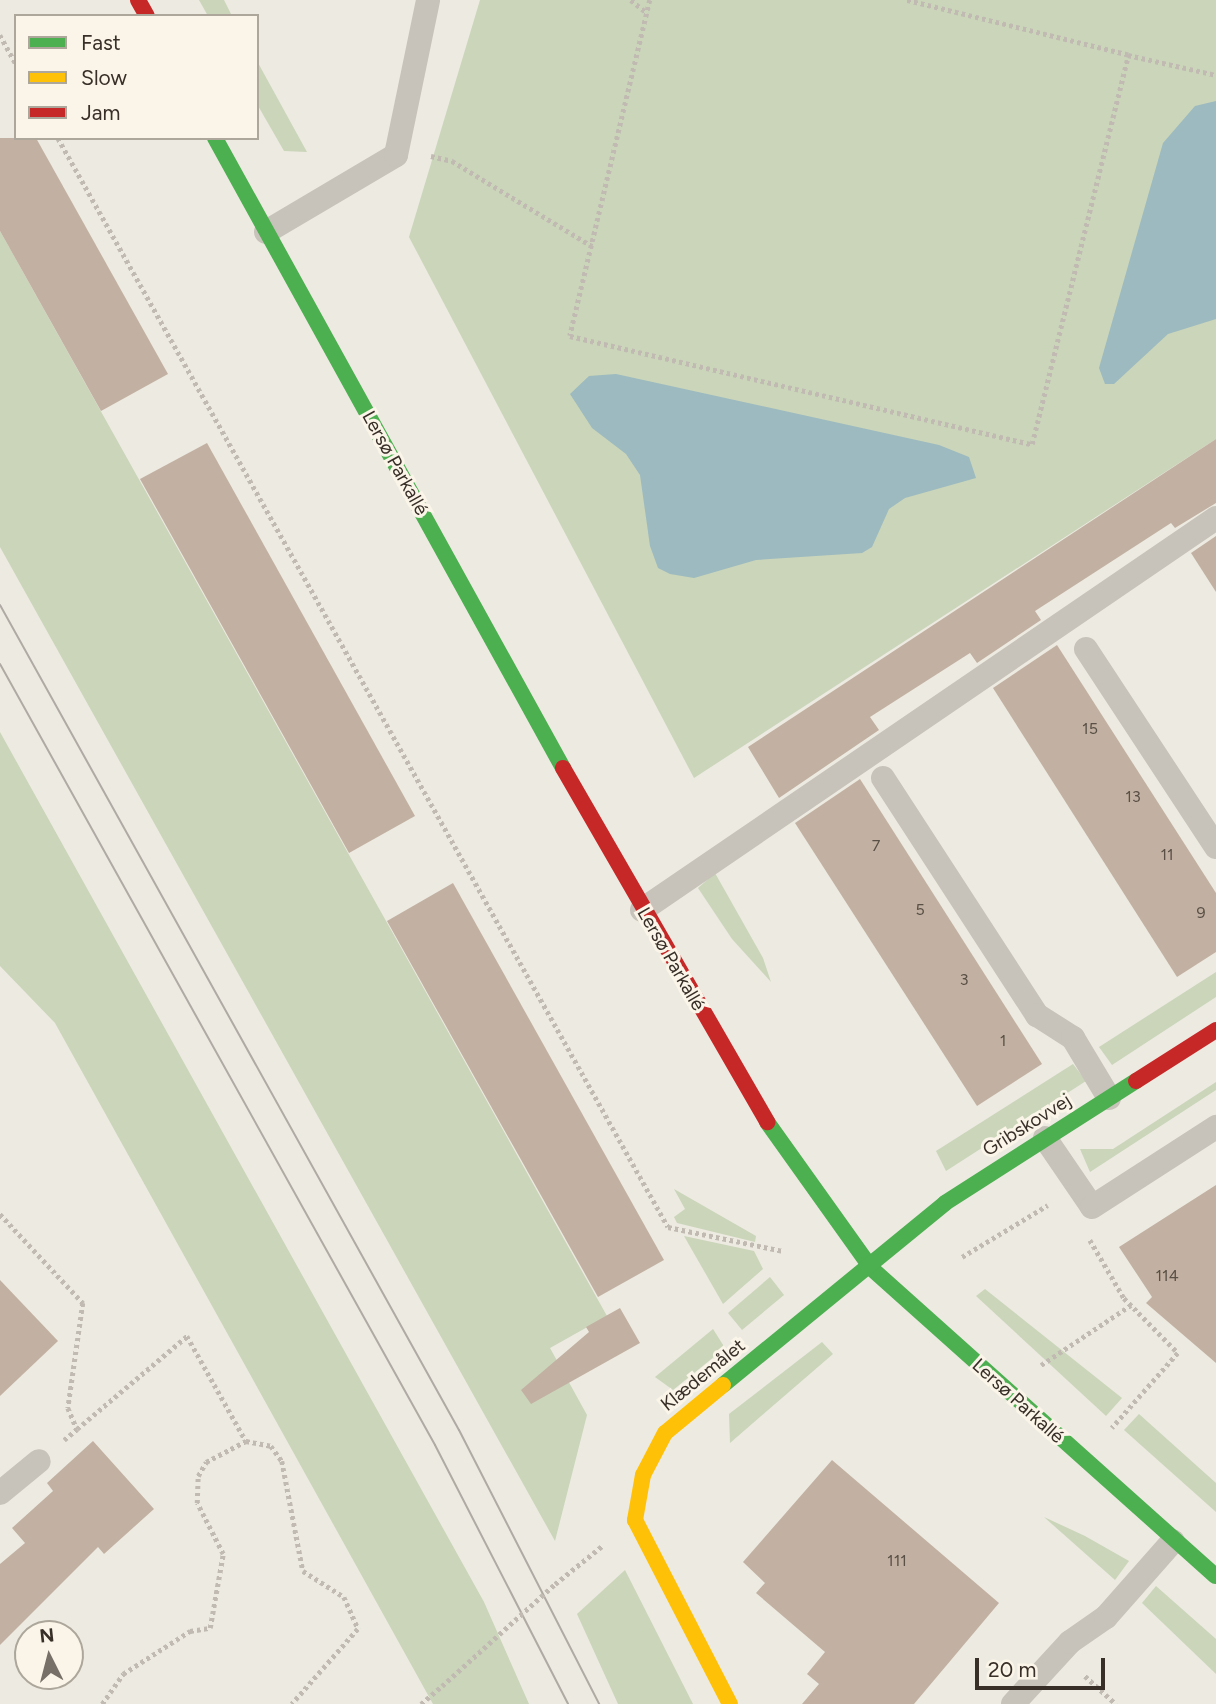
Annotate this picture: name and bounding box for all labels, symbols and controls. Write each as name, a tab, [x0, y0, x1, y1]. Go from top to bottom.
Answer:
legend	[14, 14, 259, 140]
text: Fast	[81, 30, 121, 55]
text: Slow	[81, 65, 127, 90]
text: Jam	[81, 100, 120, 125]
street label: Lersø Parkallé	[357, 407, 433, 519]
house number: 15	[1082, 719, 1098, 739]
house number: 13	[1125, 787, 1141, 807]
house number: 7	[872, 836, 880, 856]
house number: 11	[1160, 845, 1174, 865]
house number: 5	[915, 900, 925, 920]
street label: Lersø Parkallé	[632, 903, 710, 1015]
house number: 9	[1196, 903, 1206, 923]
house number: 3	[960, 970, 968, 990]
house number: 1	[1000, 1031, 1006, 1051]
street label: Gribskovvej	[979, 1089, 1075, 1161]
house number: 114	[1155, 1266, 1179, 1286]
street label: Klædemålet	[656, 1334, 750, 1416]
street label: Lersø Parkallé	[967, 1354, 1069, 1448]
house number: 111	[887, 1551, 907, 1571]
north arrow	[14, 1620, 84, 1690]
text: N	[38, 1623, 55, 1648]
scale bar	[978, 1644, 1108, 1688]
text: 20 m	[988, 1657, 1036, 1682]

